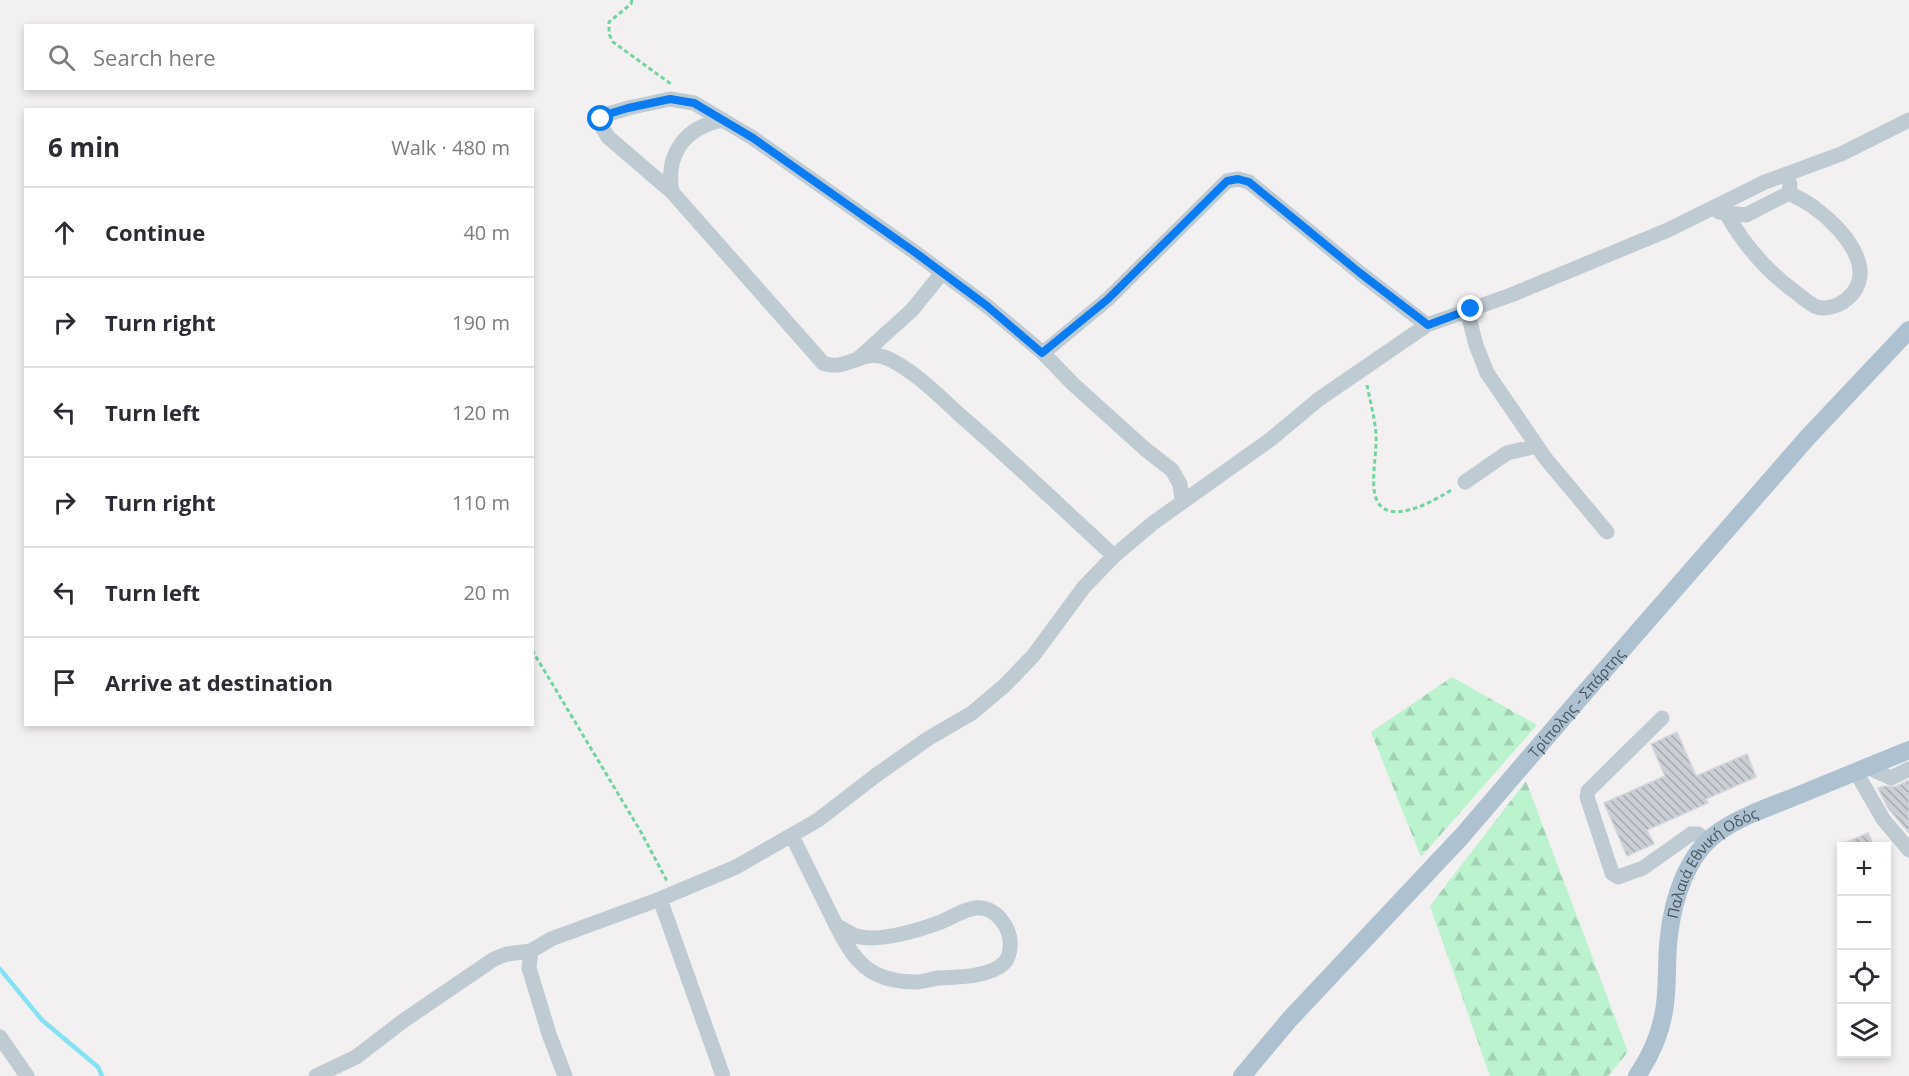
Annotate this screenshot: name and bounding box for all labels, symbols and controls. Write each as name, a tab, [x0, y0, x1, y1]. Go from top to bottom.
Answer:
search box	[24, 24, 534, 90]
icon: search	[45, 41, 78, 74]
text: Search here	[93, 42, 216, 72]
route start	[587, 105, 613, 131]
text: 6 min	[48, 129, 120, 165]
text: Walk · 480 m	[391, 134, 510, 161]
icon: ahead	[48, 216, 81, 249]
text: Continue	[105, 217, 205, 247]
text: 40 m	[463, 219, 510, 246]
route end	[1457, 295, 1483, 321]
icon: right	[48, 306, 81, 339]
text: Turn right	[105, 307, 216, 337]
text: 190 m	[452, 309, 510, 336]
icon: left	[48, 396, 81, 429]
text: Turn left	[105, 397, 200, 427]
text: 120 m	[452, 399, 510, 426]
icon: right	[48, 486, 81, 519]
text: Turn right	[105, 487, 216, 517]
text: 110 m	[452, 489, 510, 516]
icon: left	[48, 576, 81, 609]
text: Turn left	[105, 577, 200, 607]
text: 20 m	[463, 579, 510, 606]
street label: Τρίπολης - Σπάρτης	[1523, 644, 1629, 762]
icon: arrive	[48, 666, 81, 699]
text: Arrive at destination	[105, 667, 333, 697]
street label: Παλαιά Εθνική Οδός	[1662, 803, 1761, 920]
map controls	[1837, 842, 1891, 1058]
button: +	[1837, 842, 1891, 896]
button: −	[1837, 896, 1891, 950]
button: locate	[1837, 950, 1891, 1004]
button: layers	[1837, 1004, 1891, 1058]

